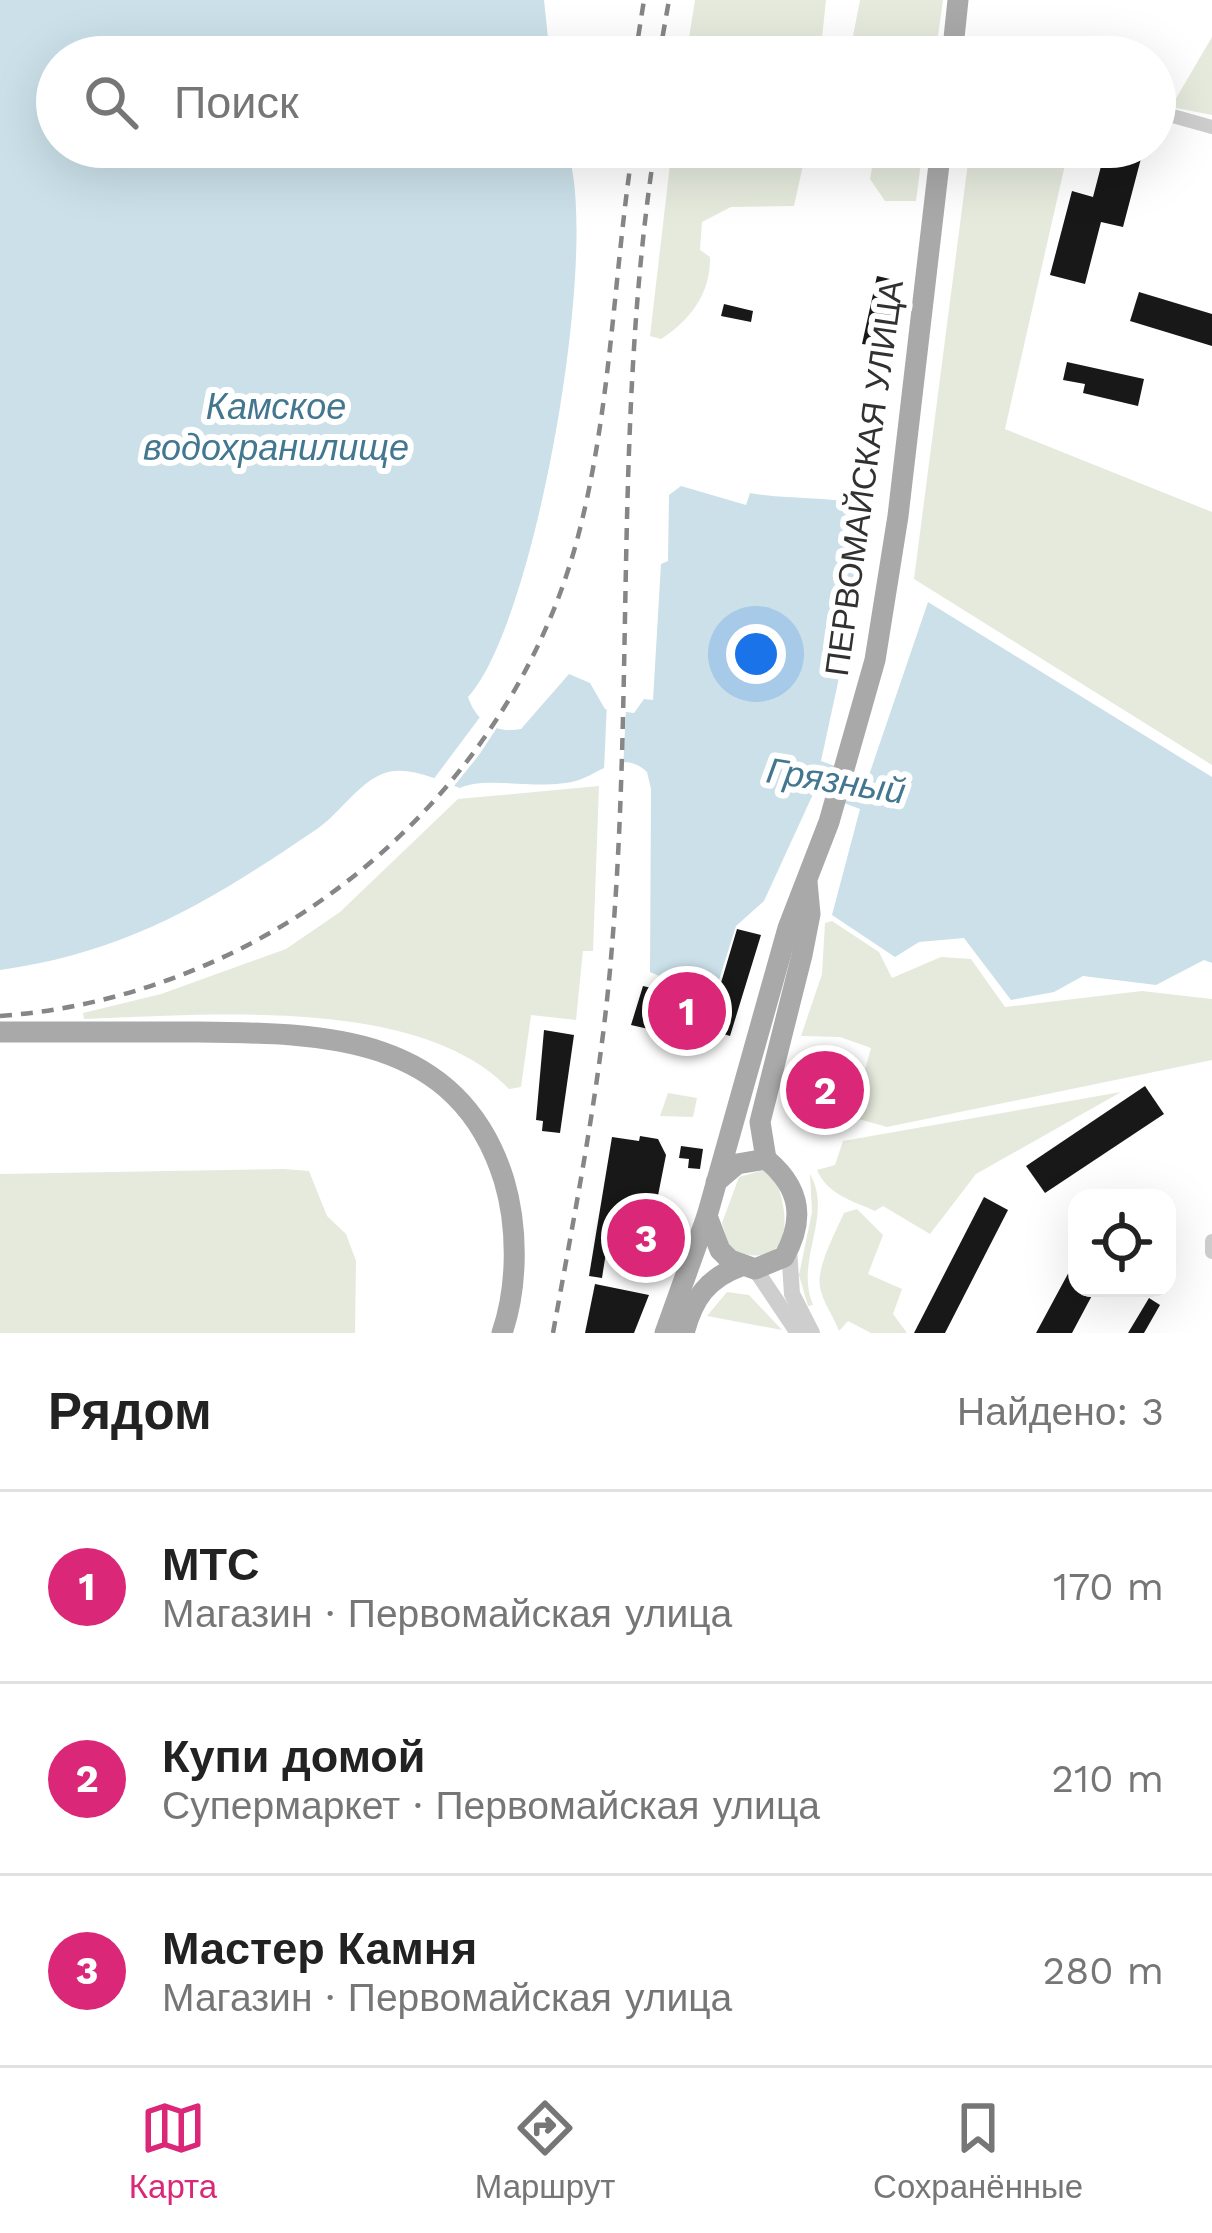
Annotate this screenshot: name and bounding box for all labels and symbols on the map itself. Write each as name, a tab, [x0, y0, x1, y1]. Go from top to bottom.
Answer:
street label: ПЕРВОМАЙСКАЯ УЛИЦА	[817, 278, 911, 678]
water label: Камское водохранилище	[143, 386, 409, 469]
your location	[726, 624, 786, 684]
water label: Грязный	[764, 749, 908, 813]
pin: 1	[648, 966, 726, 1056]
pin: 2	[786, 1045, 864, 1135]
pin: 3	[607, 1193, 685, 1283]

